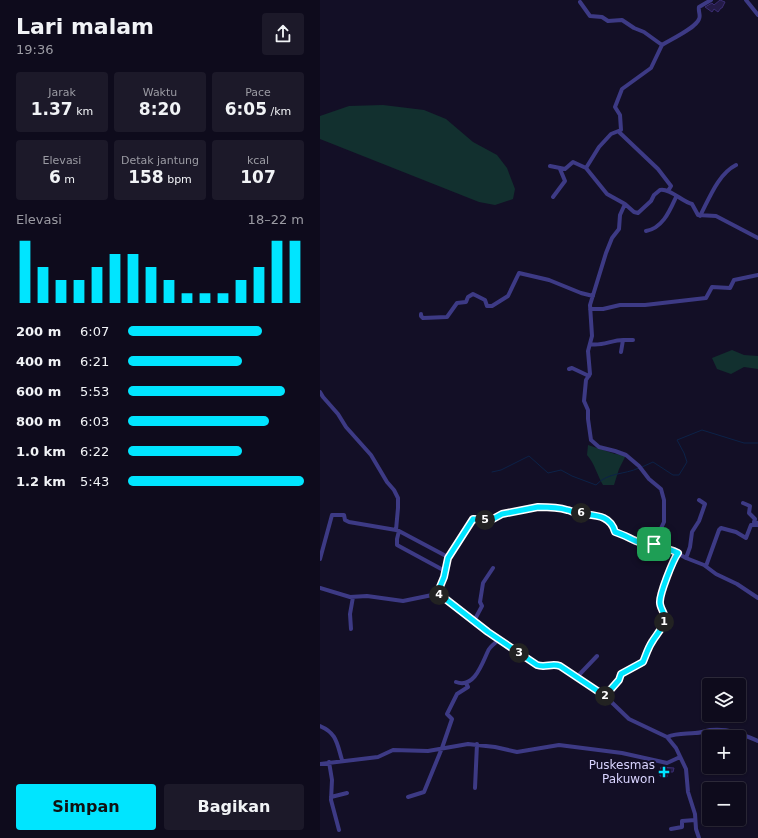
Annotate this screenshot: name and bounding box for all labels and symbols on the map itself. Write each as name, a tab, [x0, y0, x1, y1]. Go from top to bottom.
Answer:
pin: 6	[571, 503, 591, 523]
pin: 5	[475, 510, 495, 530]
pin	[637, 527, 671, 561]
pin: 4	[429, 585, 449, 605]
pin: 1	[654, 612, 674, 632]
pin: 3	[509, 643, 529, 663]
pin: 2	[595, 686, 615, 706]
place label: Puskesmas Pakuwon	[589, 758, 655, 786]
marker: Puskesmas Pakuwon	[658, 766, 670, 778]

